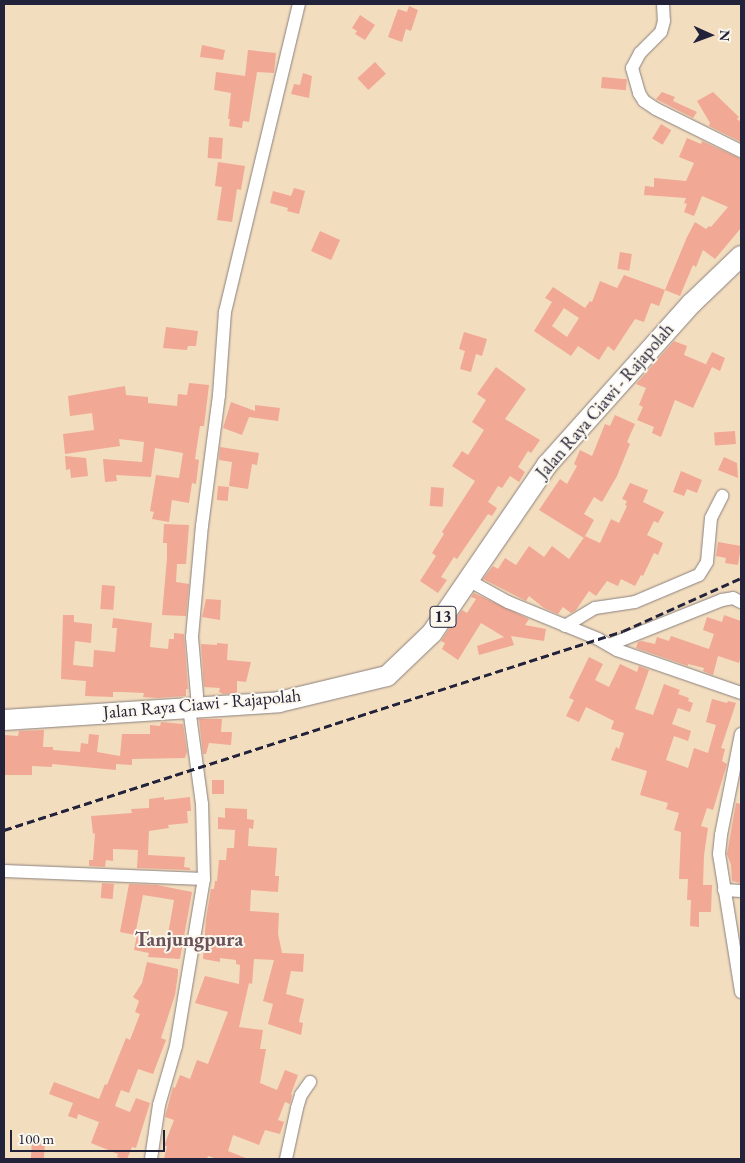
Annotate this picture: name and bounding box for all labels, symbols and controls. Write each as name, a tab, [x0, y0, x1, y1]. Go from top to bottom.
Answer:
north arrow	[685, 10, 735, 60]
text: N	[716, 30, 734, 41]
street label: Jalan Raya Ciawi - Rajapolah	[532, 319, 678, 483]
road number: 13	[429, 604, 457, 630]
street label: Jalan Raya Ciawi - Rajapolah	[102, 685, 302, 723]
district label: Tanjungpura	[135, 927, 243, 951]
scale bar	[12, 1120, 168, 1152]
text: 100 m	[18, 1129, 54, 1148]

